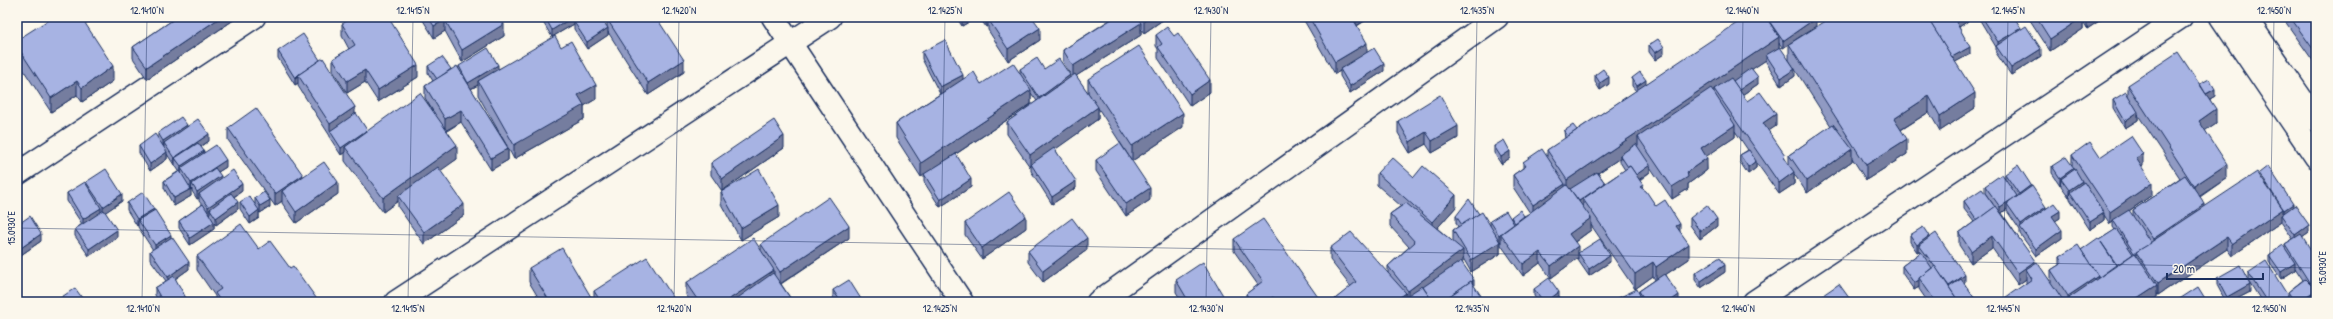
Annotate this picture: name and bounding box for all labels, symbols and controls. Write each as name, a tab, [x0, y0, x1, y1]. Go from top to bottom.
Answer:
text: 12.1410°N	[130, 4, 164, 17]
text: 12.1415°N	[396, 4, 430, 17]
text: 12.1420°N	[662, 4, 696, 17]
text: 12.1425°N	[928, 4, 962, 17]
text: 12.1430°N	[1194, 4, 1228, 17]
text: 12.1435°N	[1460, 4, 1494, 17]
text: 12.1440°N	[1725, 4, 1759, 17]
text: 12.1445°N	[1991, 4, 2025, 17]
text: 12.1450°N	[2257, 4, 2291, 17]
text: 15.0930°E	[5, 210, 18, 245]
text: 15.0930°E	[2316, 250, 2329, 285]
scale bar	[2167, 255, 2263, 281]
text: 20 m	[2173, 260, 2195, 277]
text: 12.1410°N	[126, 302, 160, 315]
text: 12.1415°N	[391, 302, 425, 315]
text: 12.1420°N	[657, 302, 691, 315]
text: 12.1425°N	[923, 302, 957, 315]
text: 12.1430°N	[1189, 302, 1223, 315]
text: 12.1435°N	[1455, 302, 1489, 315]
text: 12.1440°N	[1721, 302, 1755, 315]
text: 12.1445°N	[1986, 302, 2020, 315]
text: 12.1450°N	[2252, 302, 2286, 315]

